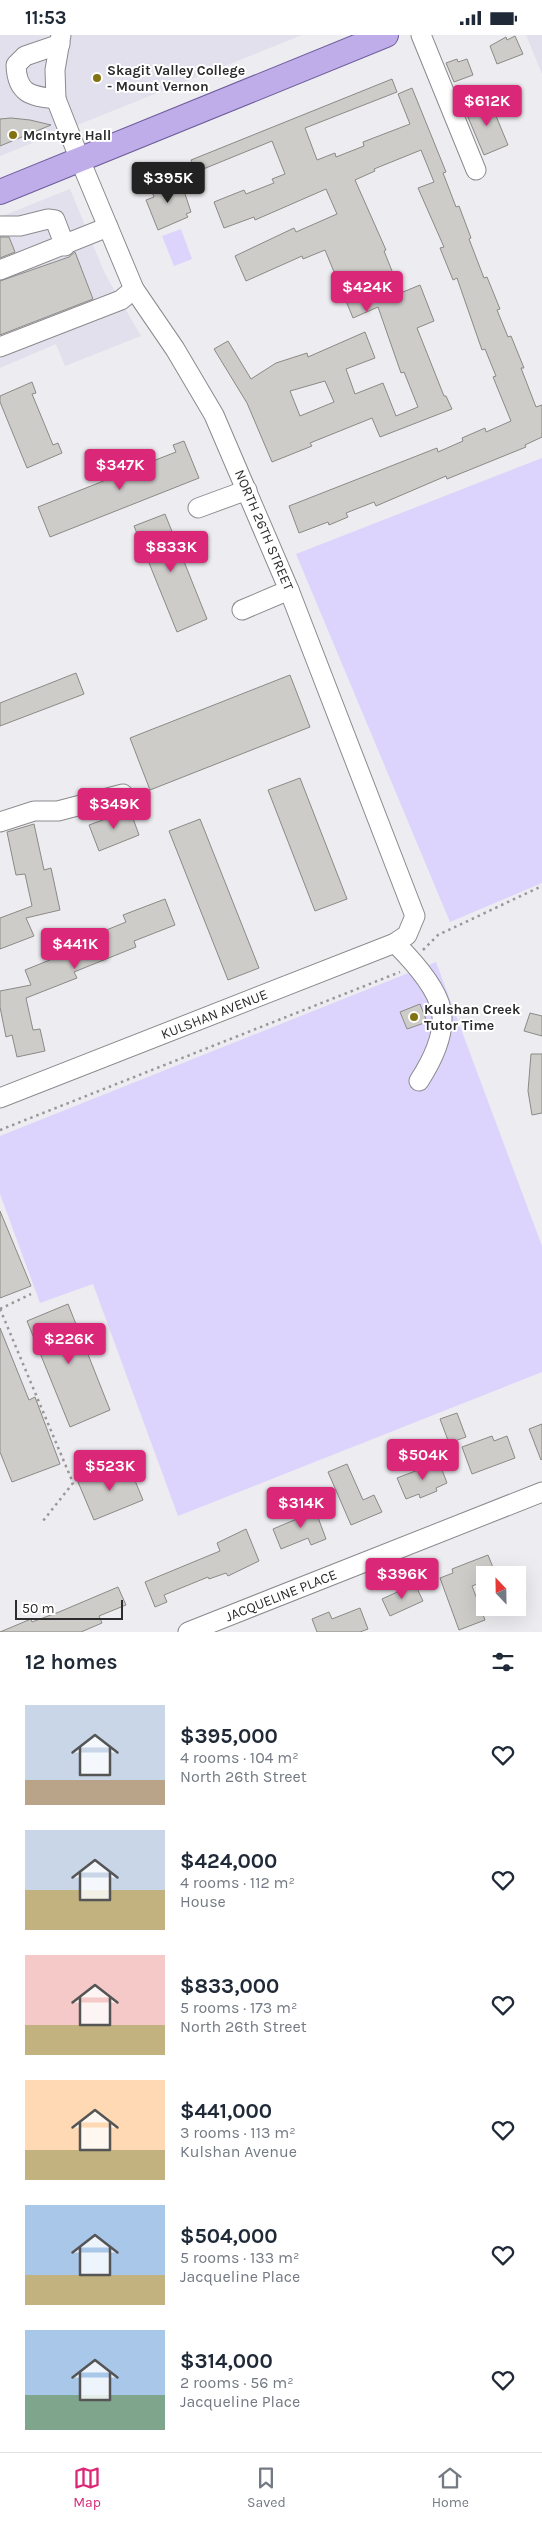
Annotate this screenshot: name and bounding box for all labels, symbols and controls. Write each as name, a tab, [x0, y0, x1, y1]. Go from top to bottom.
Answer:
text: 11:53	[25, 7, 67, 29]
place label: Skagit Valley College - Mount Vernon	[107, 62, 245, 95]
marker: Skagit Valley College - Mount Vernon	[91, 72, 103, 84]
pin: $612K	[452, 84, 522, 127]
text: $612K	[464, 91, 510, 110]
place label: McIntyre Hall	[23, 127, 111, 144]
marker: McIntyre Hall	[7, 129, 19, 141]
pin: $395K	[133, 161, 203, 204]
text: $395K	[143, 168, 193, 187]
pin: $424K	[332, 271, 402, 313]
text: $424K	[342, 277, 392, 296]
pin: $347K	[85, 449, 155, 491]
text: $347K	[96, 455, 144, 474]
street label: NORTH 26TH STREET	[231, 467, 297, 593]
pin: $833K	[136, 531, 206, 573]
text: $833K	[145, 537, 197, 556]
pin: $349K	[79, 787, 149, 830]
text: $349K	[89, 794, 139, 813]
pin: $441K	[40, 927, 110, 970]
text: $441K	[52, 934, 98, 953]
street label: KULSHAN AVENUE	[158, 985, 270, 1043]
place label: Kulshan Creek Tutor Time	[424, 1001, 521, 1034]
marker: Kulshan Creek Tutor Time	[408, 1011, 420, 1023]
pin: $226K	[34, 1323, 104, 1365]
text: $226K	[44, 1329, 94, 1348]
pin: $504K	[388, 1439, 458, 1481]
text: $504K	[398, 1445, 448, 1464]
pin: $523K	[75, 1449, 145, 1492]
text: $523K	[85, 1456, 135, 1475]
pin: $314K	[266, 1487, 336, 1529]
text: $314K	[278, 1493, 324, 1512]
pin: $396K	[367, 1557, 437, 1600]
text: $396K	[377, 1564, 427, 1583]
street label: JACQUELINE PLACE	[223, 1566, 339, 1625]
north arrow	[476, 1566, 526, 1616]
map controls	[476, 1566, 526, 1616]
scale bar	[15, 1597, 122, 1620]
text: 50 m	[22, 1600, 55, 1617]
icon: filters	[489, 1648, 517, 1676]
text: 12 homes	[25, 1650, 118, 1674]
text: $395,000	[180, 1724, 278, 1748]
icon: home	[65, 1725, 125, 1785]
icon: heart	[489, 1741, 517, 1769]
text: 4 rooms · 104 m²	[180, 1748, 299, 1767]
text: North 26th Street	[180, 1767, 307, 1786]
text: $424,000	[180, 1849, 277, 1873]
icon: home	[65, 1850, 125, 1910]
icon: heart	[489, 1866, 517, 1894]
text: 4 rooms · 112 m²	[180, 1873, 295, 1892]
text: House	[180, 1892, 226, 1911]
text: $833,000	[180, 1974, 279, 1998]
icon: home	[65, 1975, 125, 2035]
icon: heart	[489, 1991, 517, 2019]
text: 5 rooms · 173 m²	[180, 1998, 297, 2017]
text: North 26th Street	[180, 2017, 307, 2036]
text: $441,000	[180, 2099, 272, 2123]
icon: home	[65, 2100, 125, 2160]
icon: heart	[489, 2116, 517, 2144]
text: 3 rooms · 113 m²	[180, 2123, 296, 2142]
text: Kulshan Avenue	[180, 2142, 297, 2161]
text: $504,000	[180, 2224, 278, 2248]
icon: home	[65, 2225, 125, 2285]
icon: heart	[489, 2241, 517, 2269]
text: 5 rooms · 133 m²	[180, 2248, 299, 2267]
text: Jacqueline Place	[180, 2267, 300, 2286]
text: $314,000	[180, 2349, 273, 2373]
icon: home	[65, 2350, 125, 2410]
icon: heart	[489, 2366, 517, 2394]
text: 2 rooms · 56 m²	[180, 2373, 294, 2392]
text: Jacqueline Place	[180, 2392, 300, 2411]
tab: Map	[73, 2464, 101, 2511]
tab: Saved	[247, 2464, 286, 2511]
tab: Home	[432, 2464, 469, 2511]

